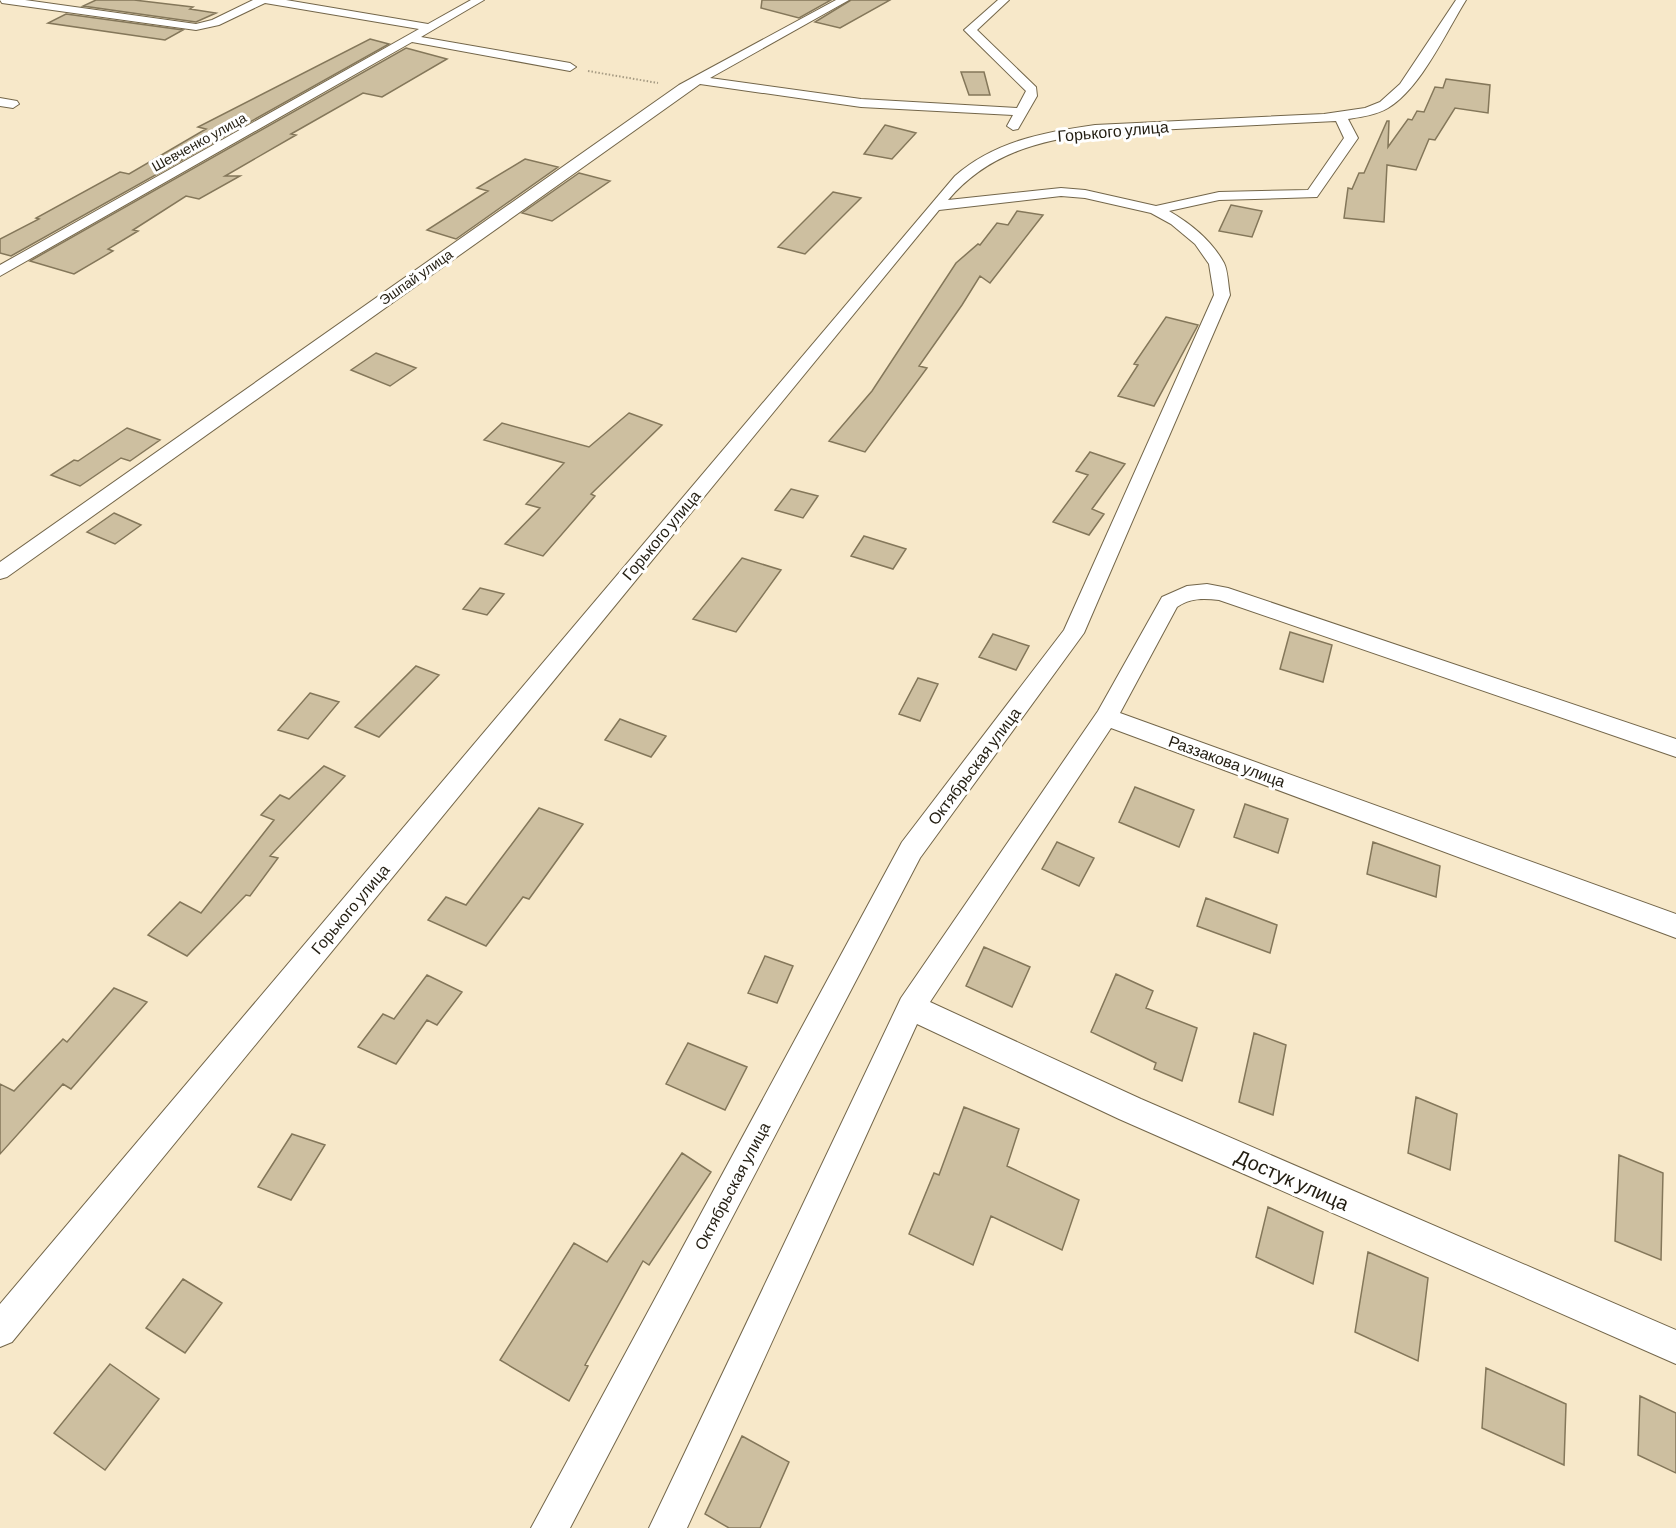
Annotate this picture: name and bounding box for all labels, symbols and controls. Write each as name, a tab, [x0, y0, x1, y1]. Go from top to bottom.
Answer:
street label: Шевченко улица	[148, 108, 249, 175]
street label: Горького улица	[1057, 116, 1169, 145]
street label: Эшпай улица	[376, 245, 456, 308]
street label: Горького улица	[618, 486, 704, 583]
street label: Октябрьская улица	[923, 703, 1024, 828]
street label: Раззакова улица	[1166, 731, 1288, 790]
street label: Горького улица	[307, 860, 393, 957]
street label: Октябрьская улица	[690, 1118, 773, 1253]
street label: Достук улица	[1232, 1143, 1354, 1215]

